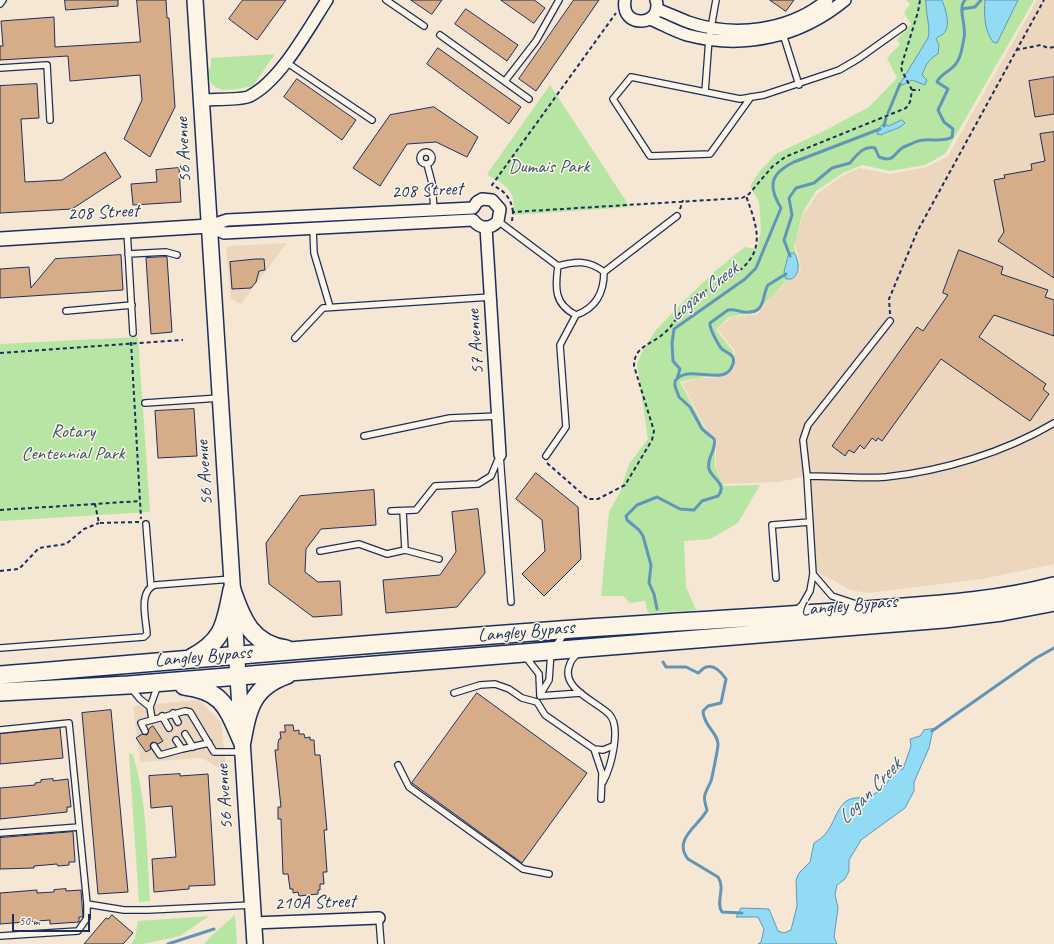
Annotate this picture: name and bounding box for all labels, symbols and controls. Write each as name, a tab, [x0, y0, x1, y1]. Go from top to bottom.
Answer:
street label: 56 Avenue	[171, 117, 197, 183]
park label: Dumais Park	[508, 156, 590, 178]
street label: 208 Street	[391, 178, 463, 204]
street label: 208 Street	[67, 200, 139, 226]
water label: Logan Creek	[665, 257, 743, 327]
street label: 57 Avenue	[462, 309, 490, 375]
park label: Rotary Centennial Park	[21, 421, 125, 465]
street label: 56 Avenue	[191, 440, 219, 506]
street label: Langley Bypass	[800, 590, 898, 622]
street label: Langley Bypass	[477, 616, 575, 648]
street label: Langley Bypass	[154, 641, 252, 673]
water label: Logan Creek	[833, 754, 907, 830]
street label: 56 Avenue	[211, 764, 239, 830]
street label: 210A Street	[274, 890, 356, 916]
scale bar	[14, 906, 92, 932]
text: 50 m	[19, 913, 39, 929]

